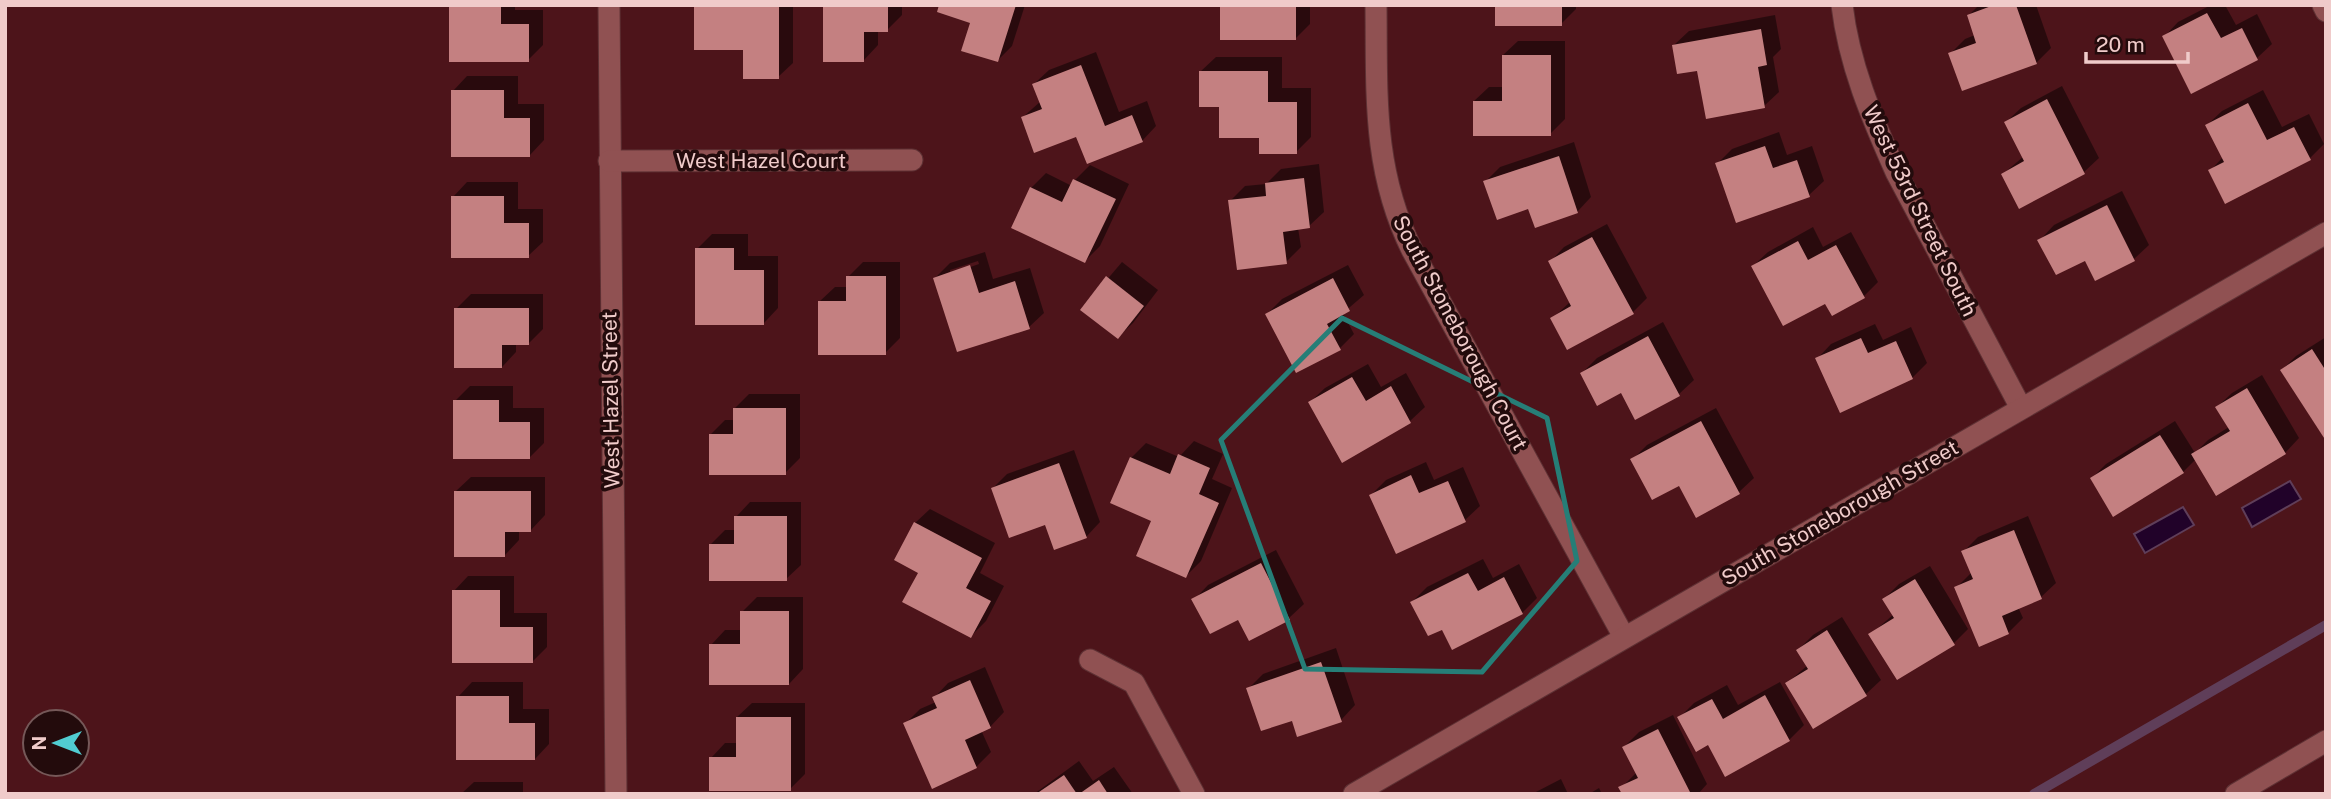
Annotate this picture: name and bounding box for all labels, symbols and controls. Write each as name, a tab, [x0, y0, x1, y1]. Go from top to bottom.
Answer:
scale bar	[2086, 21, 2188, 65]
text: 20 m	[2096, 32, 2145, 57]
street label: West 53rd Street South	[1858, 101, 1982, 320]
street label: West Hazel Court	[676, 148, 846, 173]
street label: South Stoneborough Court	[1388, 211, 1533, 454]
street label: West Hazel Street	[596, 311, 625, 489]
street label: South Stoneborough Street	[1717, 434, 1962, 591]
north arrow	[21, 708, 91, 778]
text: N	[28, 736, 50, 750]

